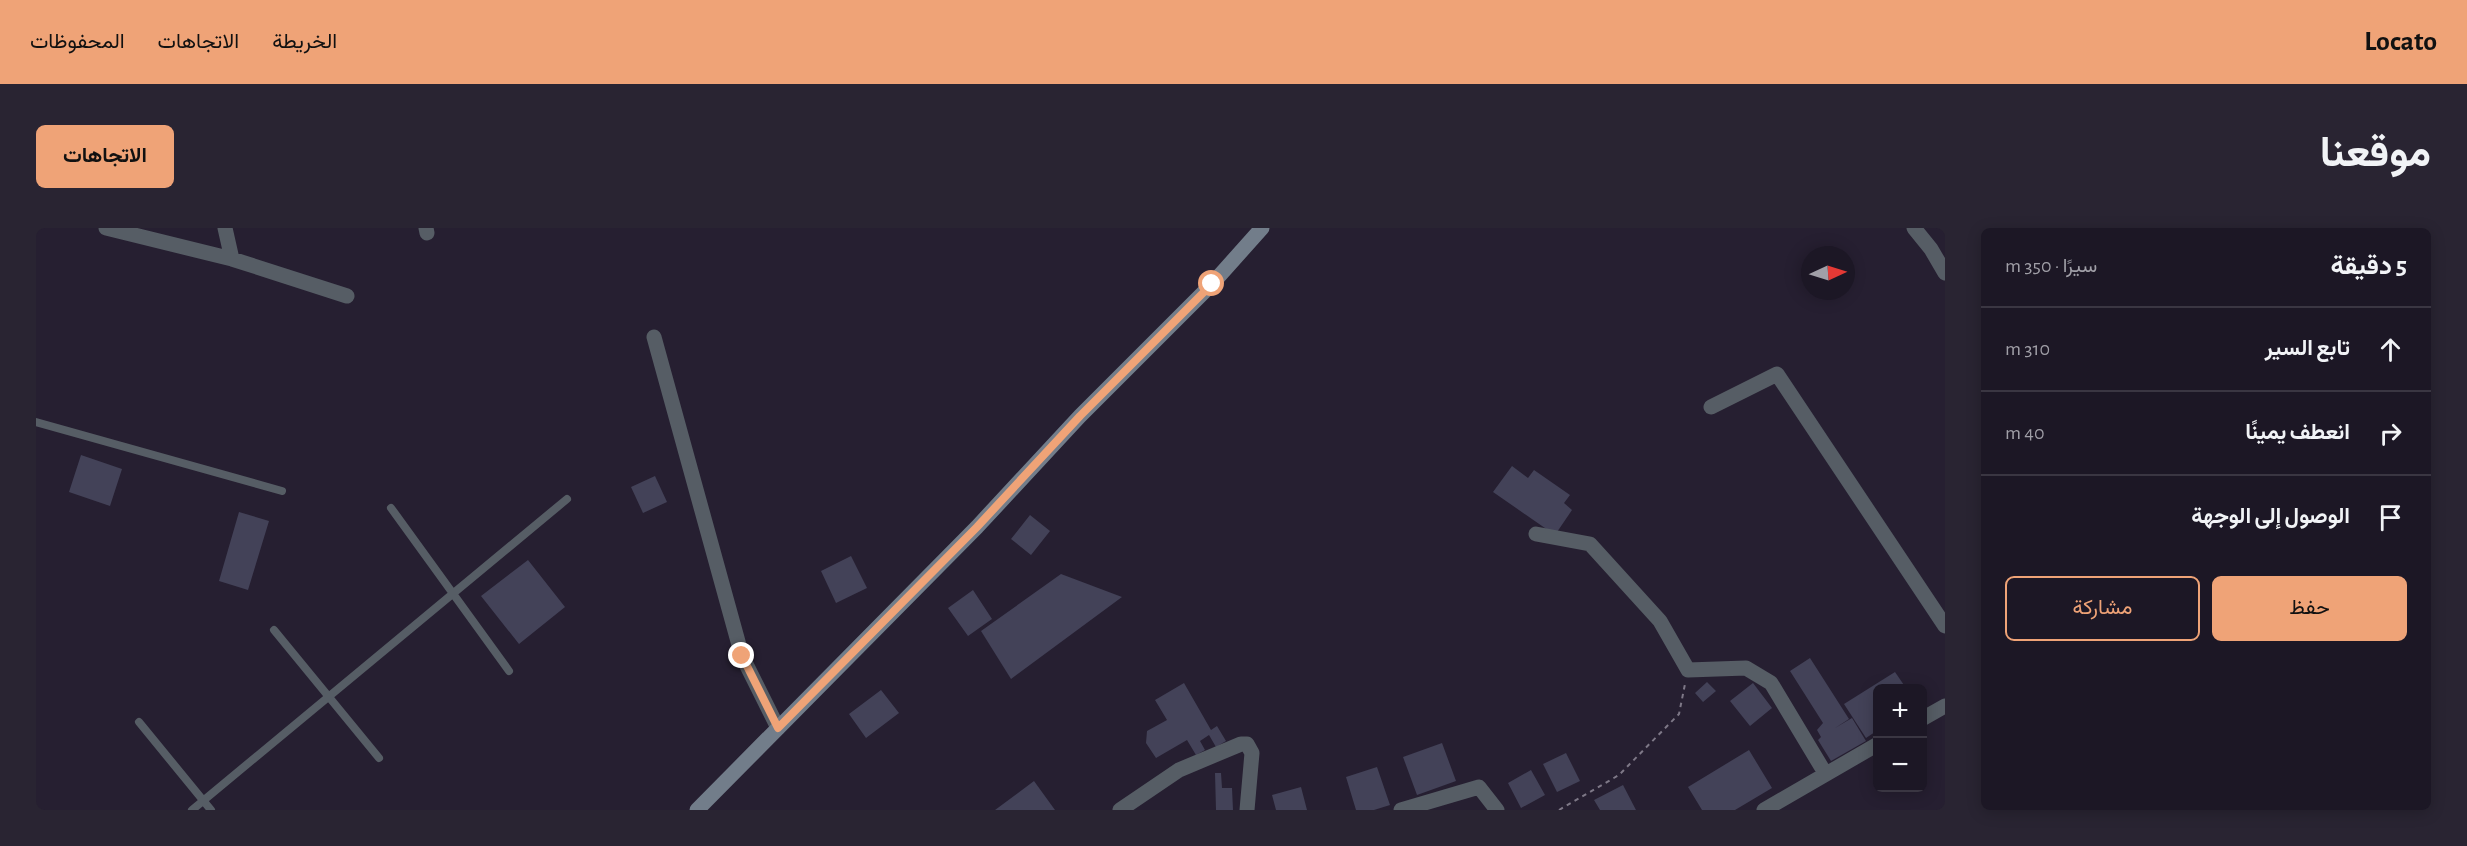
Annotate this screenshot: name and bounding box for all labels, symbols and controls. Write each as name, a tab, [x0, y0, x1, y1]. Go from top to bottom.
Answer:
text: Locato	[2364, 28, 2437, 56]
text: المحفوظات	[30, 31, 125, 52]
text: الاتجاهات	[158, 31, 239, 52]
text: الخريطة	[272, 31, 337, 52]
button: الاتجاهات	[36, 125, 174, 188]
text: موقعنا	[2320, 132, 2431, 174]
north arrow	[1801, 246, 1855, 300]
text: 5 دقيقة	[2331, 253, 2407, 279]
text: سيرًا · 350 m	[2005, 256, 2097, 276]
route start	[1198, 270, 1224, 296]
icon: ahead	[2374, 333, 2407, 366]
text: تابع السير	[2265, 337, 2350, 359]
text: 310 m	[2005, 339, 2050, 359]
icon: right	[2374, 417, 2407, 450]
text: انعطف يمينًا	[2245, 421, 2350, 443]
text: 40 m	[2005, 423, 2045, 443]
icon: arrive	[2374, 501, 2407, 534]
text: الوصول إلى الوجهة	[2191, 505, 2350, 527]
button: مشاركة	[2005, 576, 2200, 641]
button: حفظ	[2212, 576, 2407, 641]
route end	[728, 642, 754, 668]
map controls	[1873, 684, 1927, 792]
button: +	[1873, 684, 1927, 738]
button: −	[1873, 738, 1927, 792]

